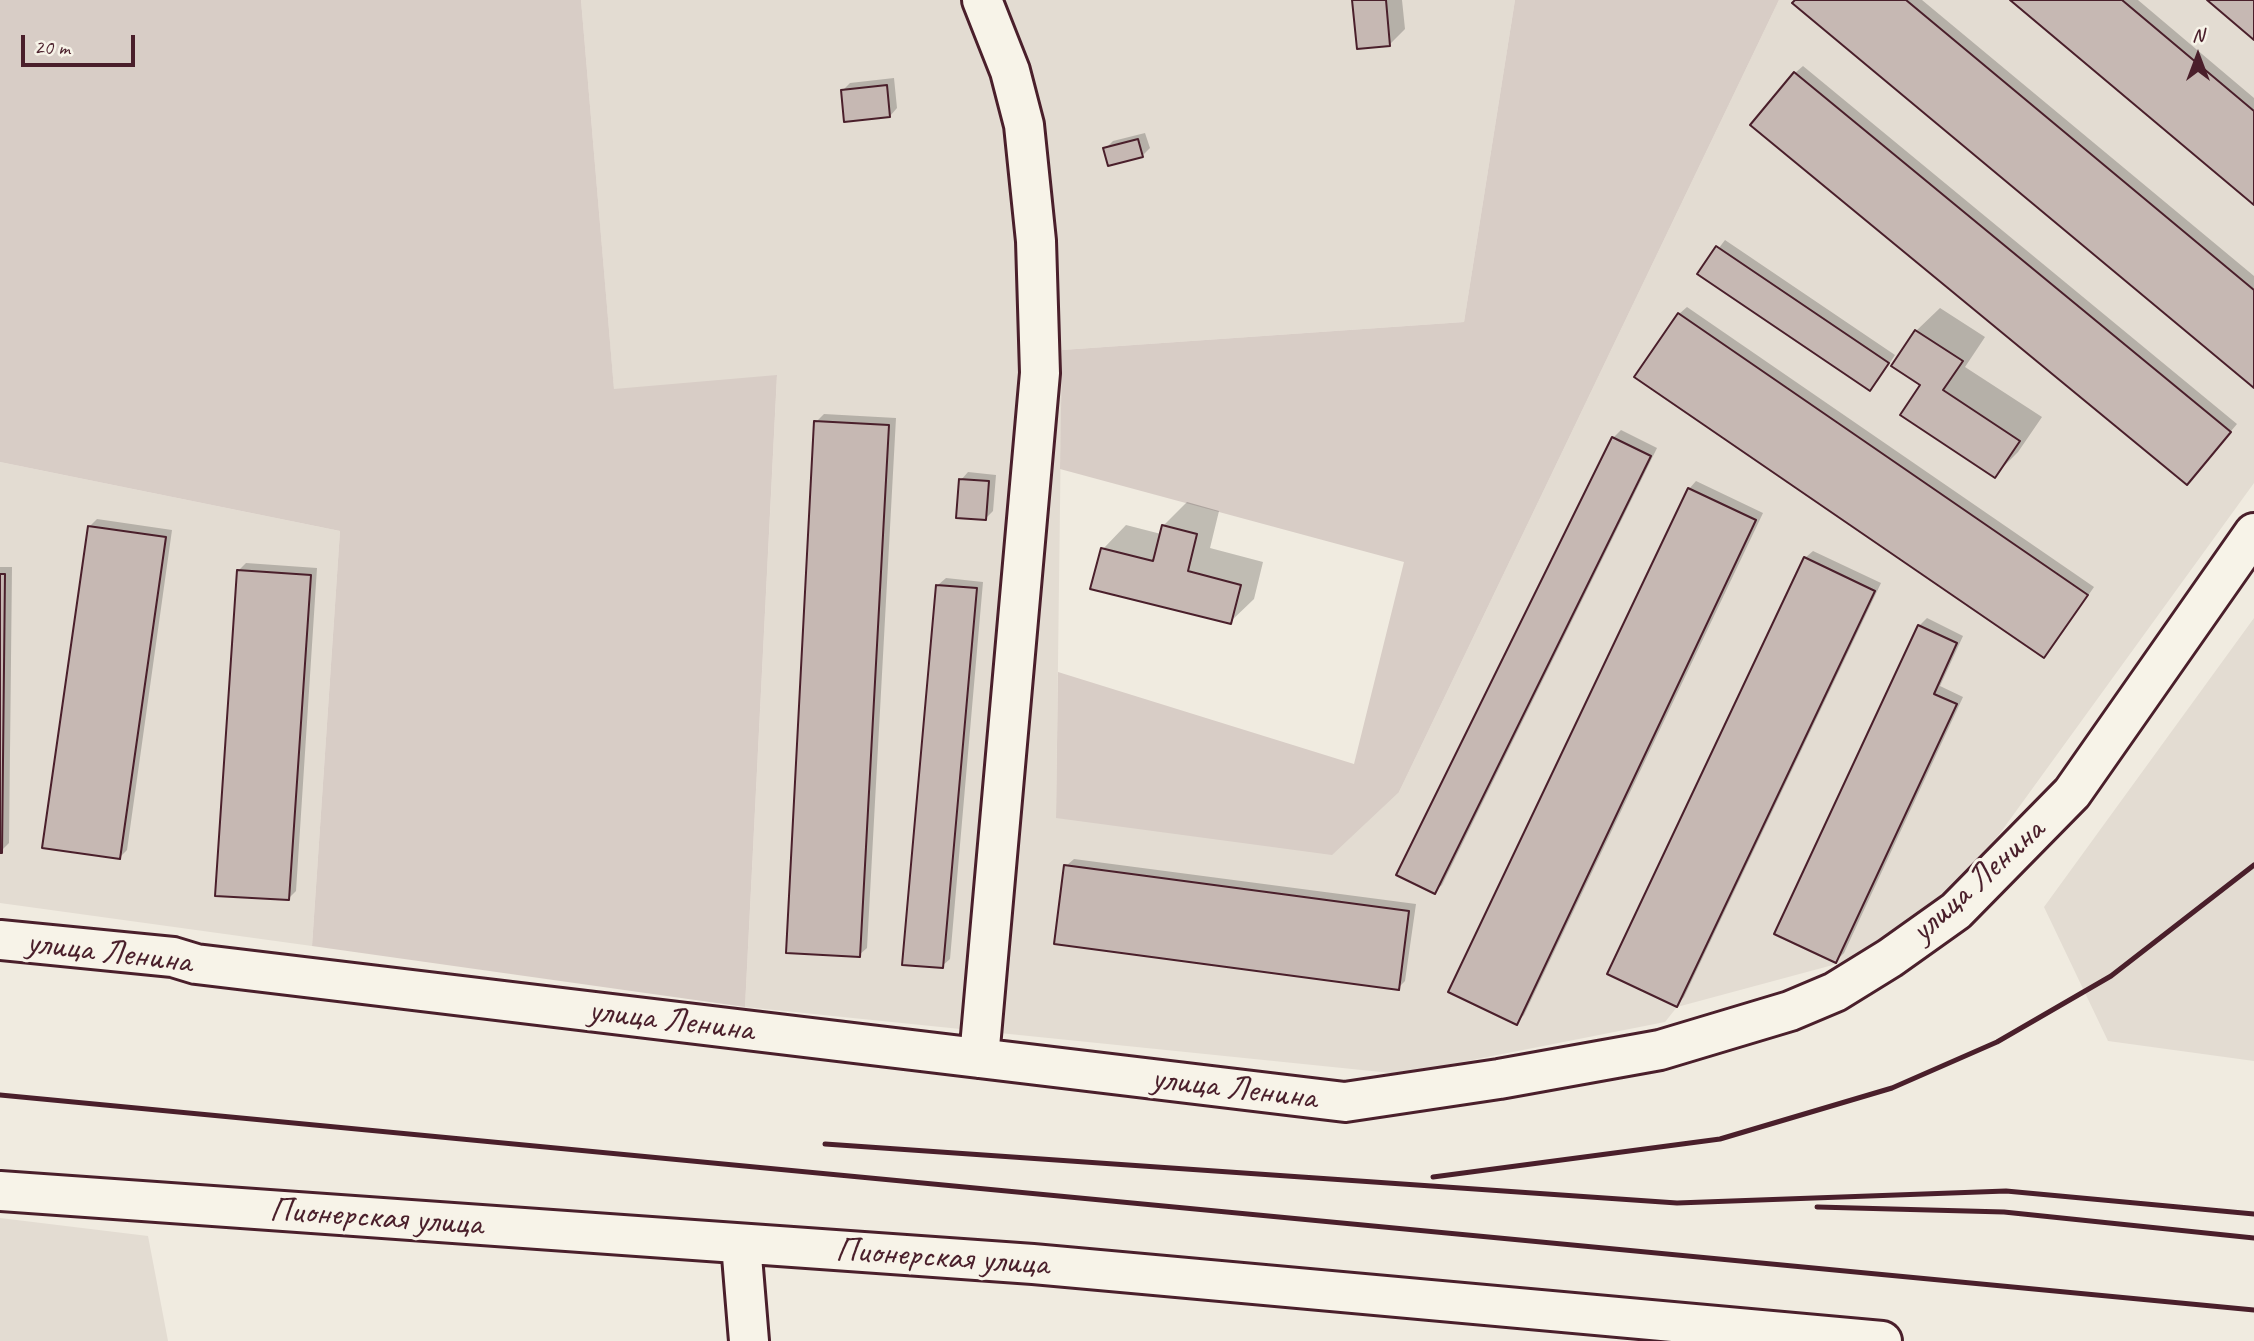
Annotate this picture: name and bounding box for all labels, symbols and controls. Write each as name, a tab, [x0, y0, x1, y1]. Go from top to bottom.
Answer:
scale bar	[24, 21, 138, 65]
north arrow	[2163, 21, 2233, 91]
text: N	[2192, 23, 2204, 47]
text: 20 m	[34, 34, 70, 60]
street label: улица Ленина	[1902, 810, 2054, 952]
street label: улица Ленина	[24, 922, 194, 984]
street label: улица Ленина	[586, 990, 756, 1052]
street label: улица Ленина	[1149, 1058, 1319, 1120]
street label: Пионерская улица	[268, 1190, 484, 1246]
street label: Пионерская улица	[834, 1230, 1050, 1286]

